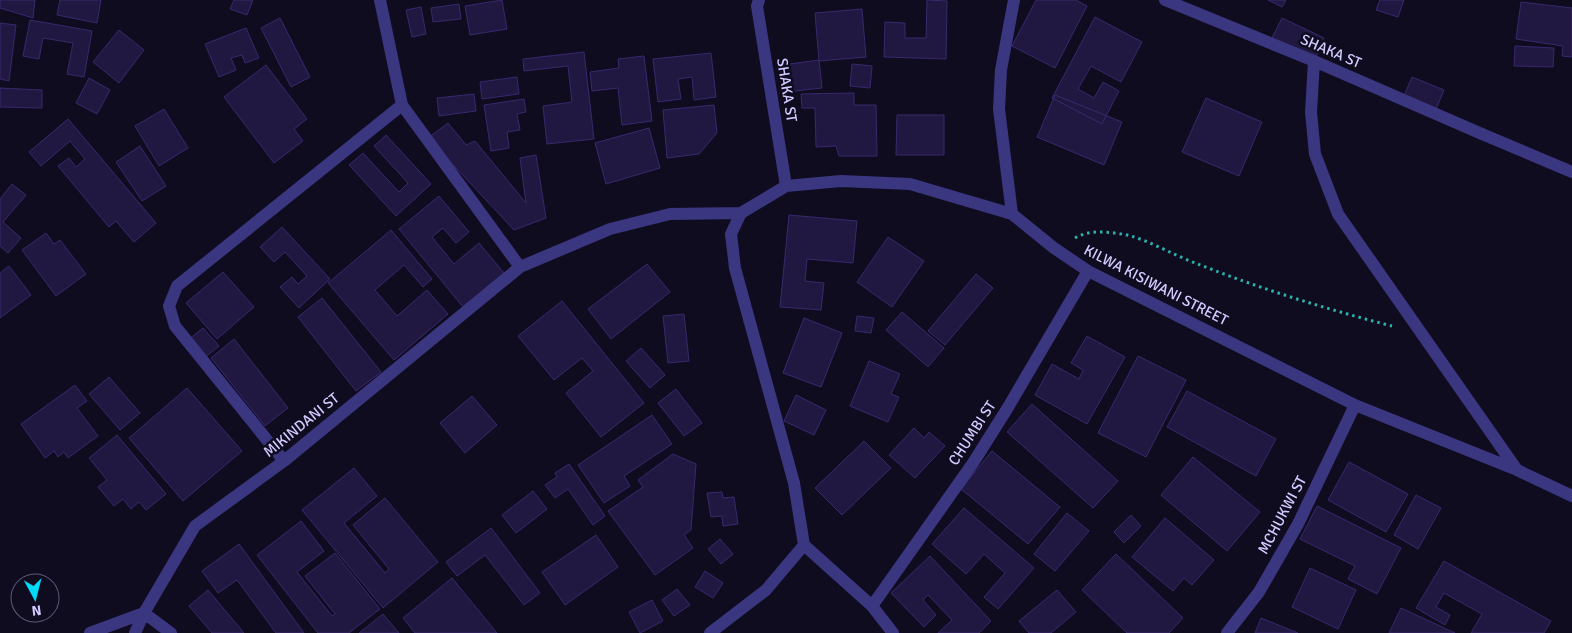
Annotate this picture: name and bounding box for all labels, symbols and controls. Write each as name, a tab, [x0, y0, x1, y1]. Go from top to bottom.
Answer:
street label: SHAKA ST	[1298, 30, 1365, 72]
street label: SHAKA ST	[773, 57, 801, 124]
street label: KILWA KISIWANI STREET	[1081, 241, 1232, 329]
street label: MIKINDANI ST	[260, 389, 343, 461]
street label: CHUMBI ST	[944, 397, 1000, 469]
street label: MCHUKWI ST	[1254, 472, 1310, 557]
north arrow	[10, 573, 60, 623]
text: N	[31, 601, 42, 619]

